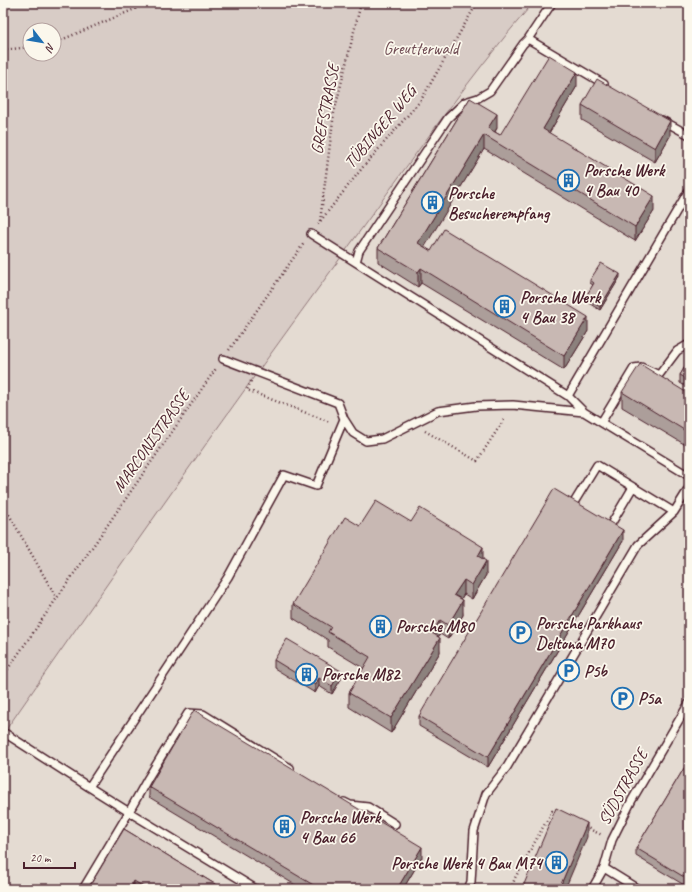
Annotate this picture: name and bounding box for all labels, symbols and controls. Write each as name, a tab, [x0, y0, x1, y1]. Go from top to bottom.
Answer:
north arrow	[22, 22, 62, 62]
park label: Greutterwald	[384, 38, 461, 59]
text: N	[42, 41, 58, 56]
street label: GREFSTRASSE	[306, 60, 345, 156]
street label: TÜBINGER WEG	[339, 80, 422, 173]
place label: Porsche Werk 4 Bau 40	[584, 160, 666, 201]
building icon: Porsche Werk 4 Bau 40	[556, 167, 582, 193]
place label: Porsche Besucherempfang	[448, 183, 551, 224]
building icon: Porsche Besucherempfang	[420, 190, 446, 216]
place label: Porsche Werk 4 Bau 38	[520, 287, 602, 328]
building icon: Porsche Werk 4 Bau 38	[491, 294, 517, 320]
street label: MARCONISTRASSE	[108, 384, 196, 496]
building icon: Porsche M80	[368, 613, 394, 639]
place label: Porsche Parkhaus Deltona M70	[536, 613, 643, 654]
place label: Porsche M80	[396, 616, 476, 637]
parking icon: Porsche Parkhaus Deltona M70	[508, 620, 534, 646]
parking icon: P5b	[556, 658, 582, 684]
building icon: Porsche M82	[294, 661, 320, 687]
place label: P5b	[584, 661, 608, 682]
place label: Porsche M82	[322, 664, 401, 685]
parking icon: P5a	[610, 685, 636, 711]
place label: P5a	[638, 688, 662, 709]
street label: SÜDSTRASSE	[594, 743, 654, 829]
place label: Porsche Werk 4 Bau 66	[300, 807, 382, 848]
building icon: Porsche Werk 4 Bau 66	[272, 814, 298, 840]
scale bar	[24, 844, 75, 870]
text: 20 m	[30, 850, 52, 866]
building icon: Porsche Werk 4 Bau M74	[544, 850, 570, 876]
place label: Porsche Werk 4 Bau M74	[391, 853, 544, 874]

